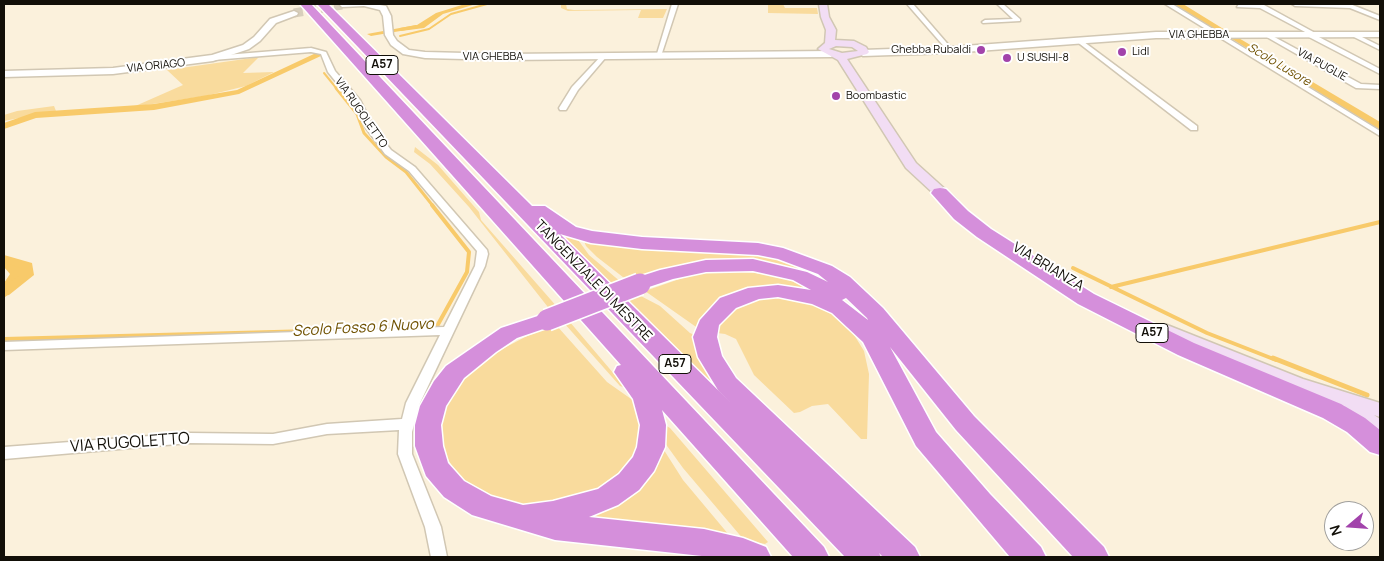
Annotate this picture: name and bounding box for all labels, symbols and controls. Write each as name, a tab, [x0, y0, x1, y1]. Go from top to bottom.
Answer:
street label: VIA GHEBBA	[1169, 28, 1229, 42]
water label: Scolo Lusore	[1245, 41, 1313, 89]
place label: Ghebba Rubaldi	[891, 43, 971, 57]
marker: Ghebba Rubaldi	[975, 44, 987, 56]
place label: Lidl	[1132, 45, 1149, 59]
marker: Lidl	[1116, 46, 1128, 58]
street label: VIA PUGLIE	[1295, 46, 1349, 84]
street label: VIA GHEBBA	[463, 50, 523, 64]
place label: U SUSHI-8	[1017, 51, 1069, 65]
marker: U SUSHI-8	[1001, 52, 1013, 64]
street label: VIA ORIAGO	[126, 56, 186, 76]
road number: A57	[366, 56, 398, 74]
street label: VIA RUGOLETTO	[332, 75, 390, 151]
place label: Boombastic	[846, 89, 907, 103]
marker: Boombastic	[830, 90, 842, 102]
street label: TANGENZIALE DI MESTRE	[531, 217, 655, 345]
street label: VIA BRIANZA	[1009, 239, 1087, 295]
water label: Scolo Fosso 6 Nuovo	[292, 315, 434, 341]
road number: A57	[1136, 323, 1168, 342]
road number: A57	[659, 354, 691, 374]
street label: VIA RUGOLETTO	[70, 429, 190, 457]
north arrow	[1324, 501, 1374, 551]
text: N	[1325, 523, 1346, 538]

